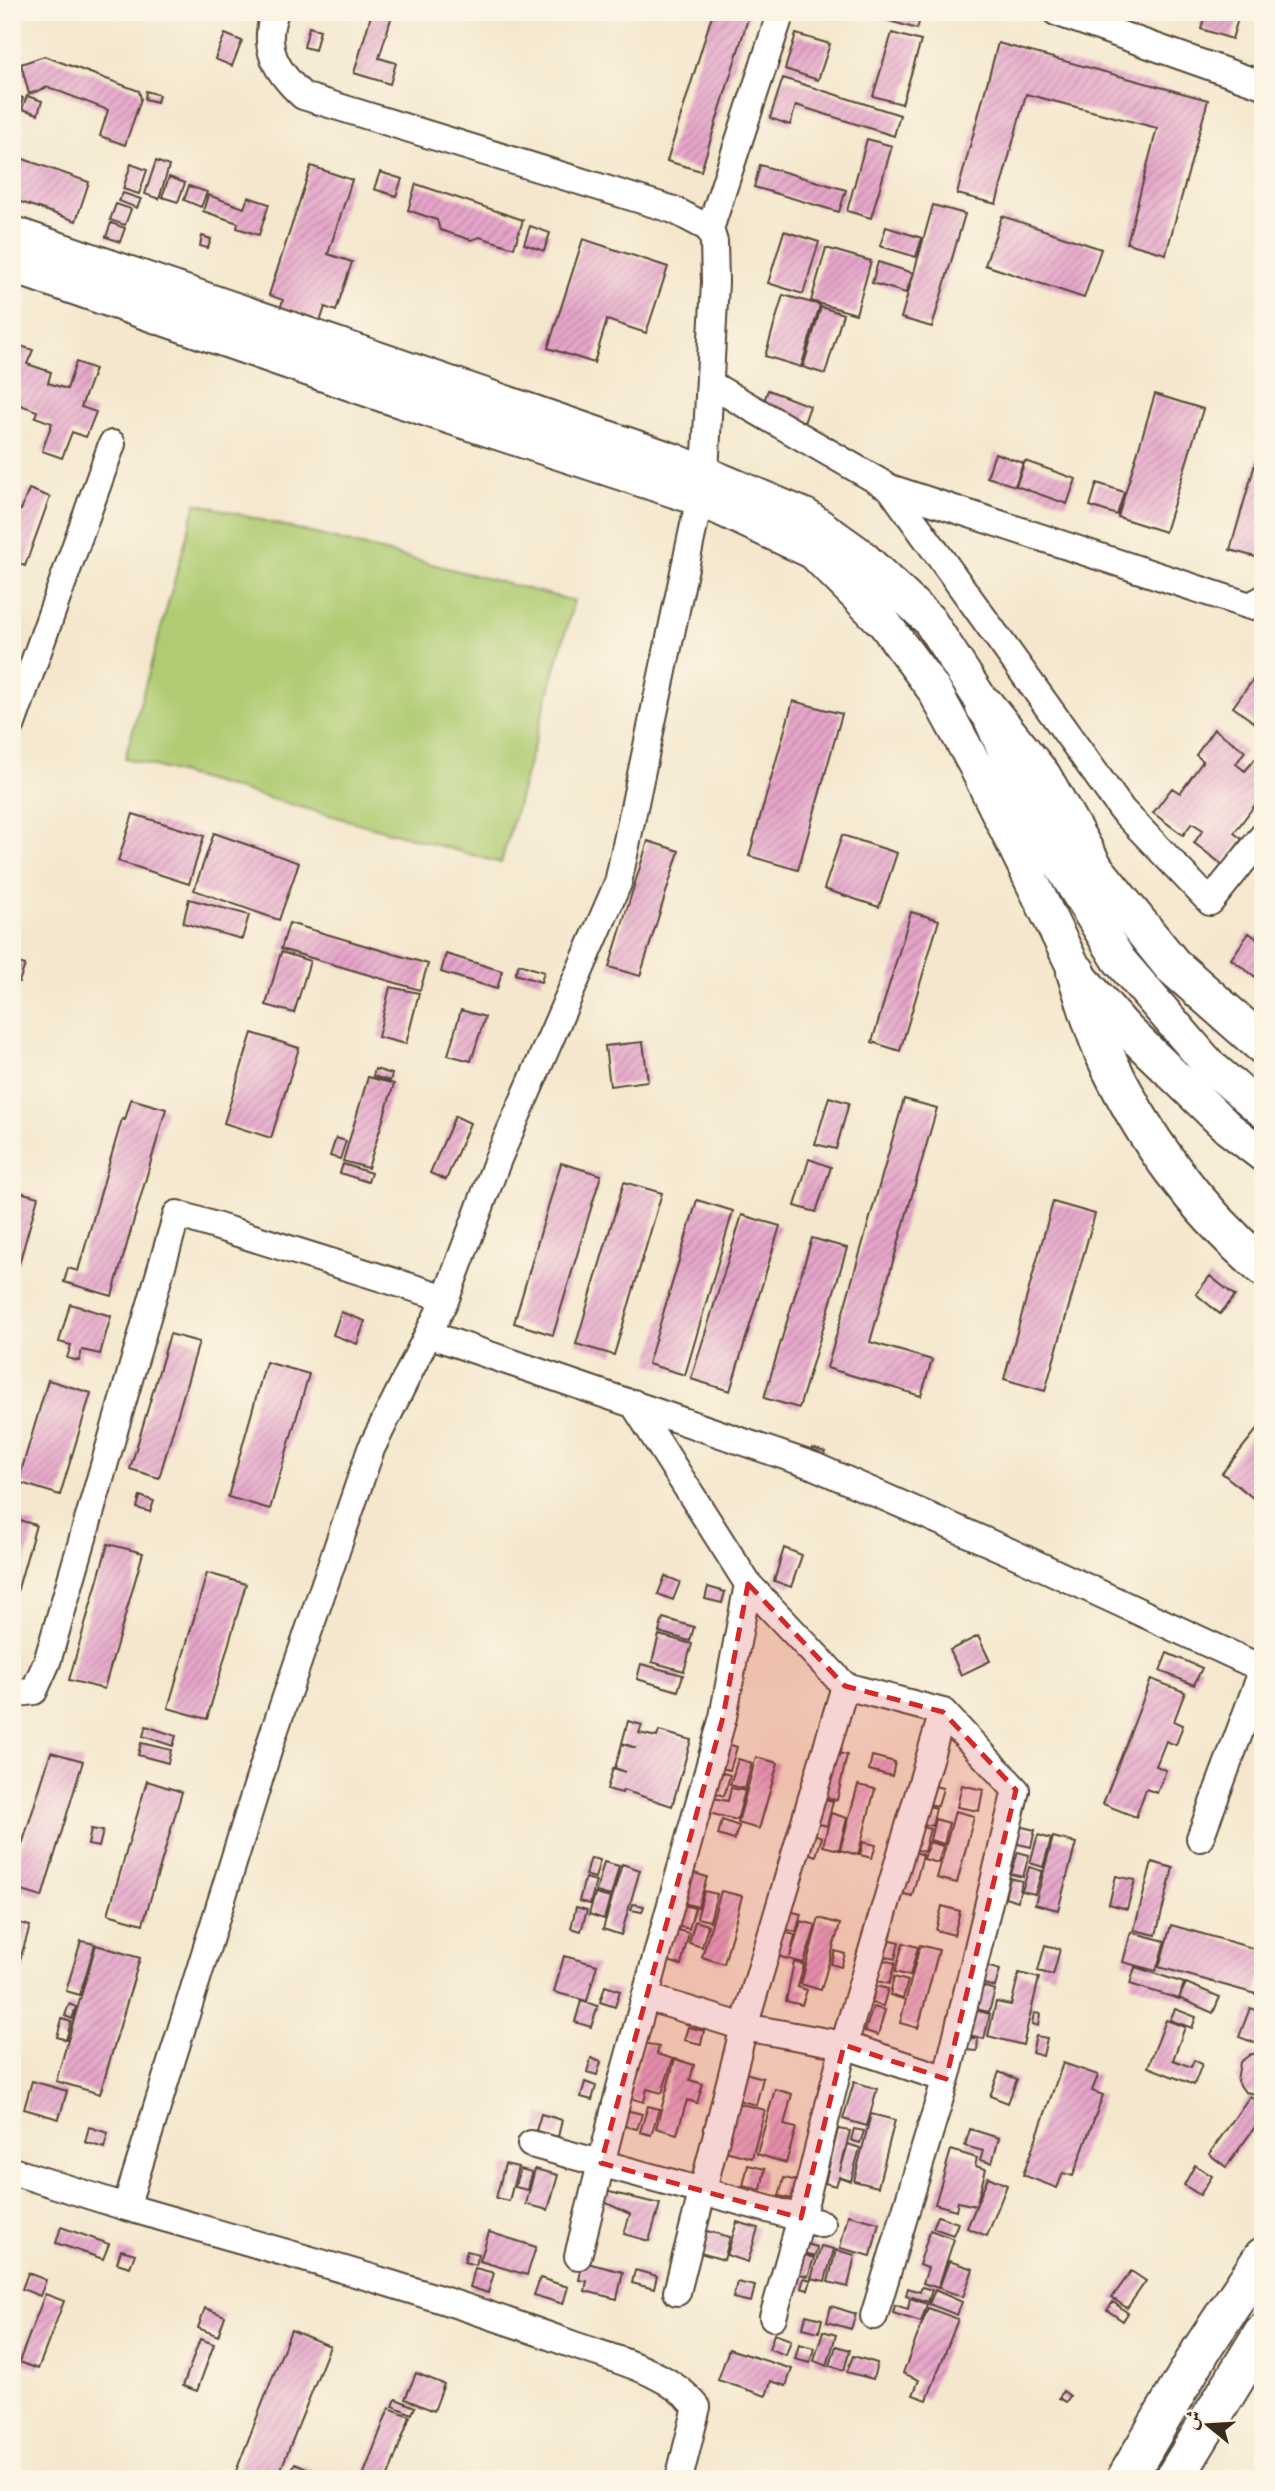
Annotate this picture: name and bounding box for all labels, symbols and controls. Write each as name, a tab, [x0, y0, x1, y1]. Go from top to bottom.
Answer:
north arrow	[1174, 2390, 1244, 2460]
text: ش	[1178, 2407, 1207, 2433]

